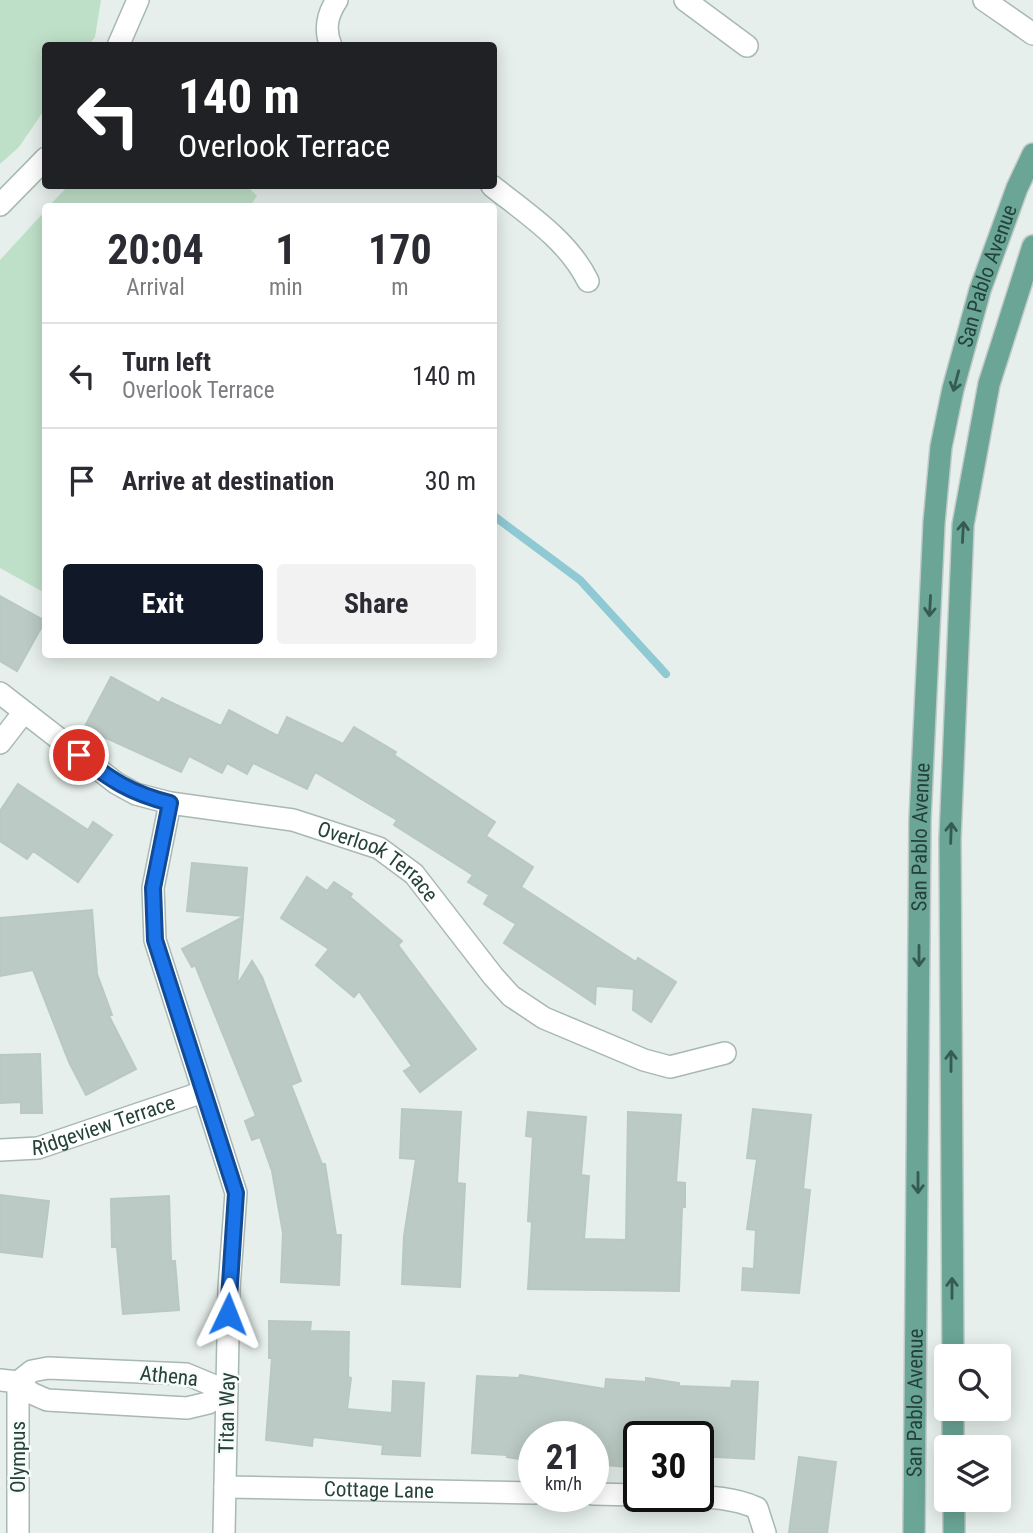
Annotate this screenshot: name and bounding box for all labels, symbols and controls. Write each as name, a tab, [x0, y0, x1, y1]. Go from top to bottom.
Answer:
text: 140 m	[178, 68, 300, 125]
icon: left	[63, 70, 154, 161]
text: Overlook Terrace	[178, 127, 390, 165]
street label: San Pablo Avenue	[953, 201, 1022, 350]
text: 20:04	[107, 225, 204, 274]
text: 1	[275, 225, 296, 274]
text: 170	[368, 225, 432, 274]
text: Arrival	[126, 274, 185, 301]
text: min	[269, 274, 303, 301]
text: m	[391, 274, 408, 301]
text: Turn left	[122, 347, 211, 377]
icon: left	[63, 357, 101, 395]
text: 140 m	[412, 361, 476, 391]
one-way arrow	[949, 369, 962, 392]
text: Overlook Terrace	[122, 377, 275, 404]
icon: arrive	[63, 462, 101, 500]
text: Arrive at destination	[122, 466, 334, 496]
text: 30 m	[425, 466, 476, 496]
one-way arrow	[957, 521, 970, 544]
button: Exit	[63, 564, 263, 644]
button: Share	[277, 564, 476, 644]
one-way arrow	[923, 594, 936, 617]
pin	[49, 725, 109, 785]
icon: arrive	[60, 736, 98, 774]
street label: San Pablo Avenue	[907, 762, 935, 911]
street label: Overlook Terrace	[314, 817, 443, 906]
one-way arrow	[944, 822, 957, 845]
one-way arrow	[912, 944, 926, 967]
one-way arrow	[944, 1049, 958, 1072]
street label: Ridgeview Terrace	[31, 1090, 178, 1160]
one-way arrow	[911, 1172, 925, 1195]
position arrow	[191, 1277, 265, 1351]
one-way arrow	[945, 1277, 959, 1300]
street label: San Pablo Avenue	[902, 1328, 928, 1477]
map controls	[934, 1344, 1011, 1512]
button: search	[934, 1344, 1011, 1421]
street label: Athena	[139, 1361, 199, 1391]
street label: Titan Way	[214, 1372, 240, 1454]
street label: Olympus	[6, 1421, 30, 1493]
speed limit sign: 30	[623, 1421, 714, 1512]
button: layers	[934, 1435, 1011, 1512]
text: 21	[546, 1437, 581, 1478]
text: km/h	[545, 1473, 582, 1494]
street label: Cottage Lane	[324, 1477, 434, 1503]

